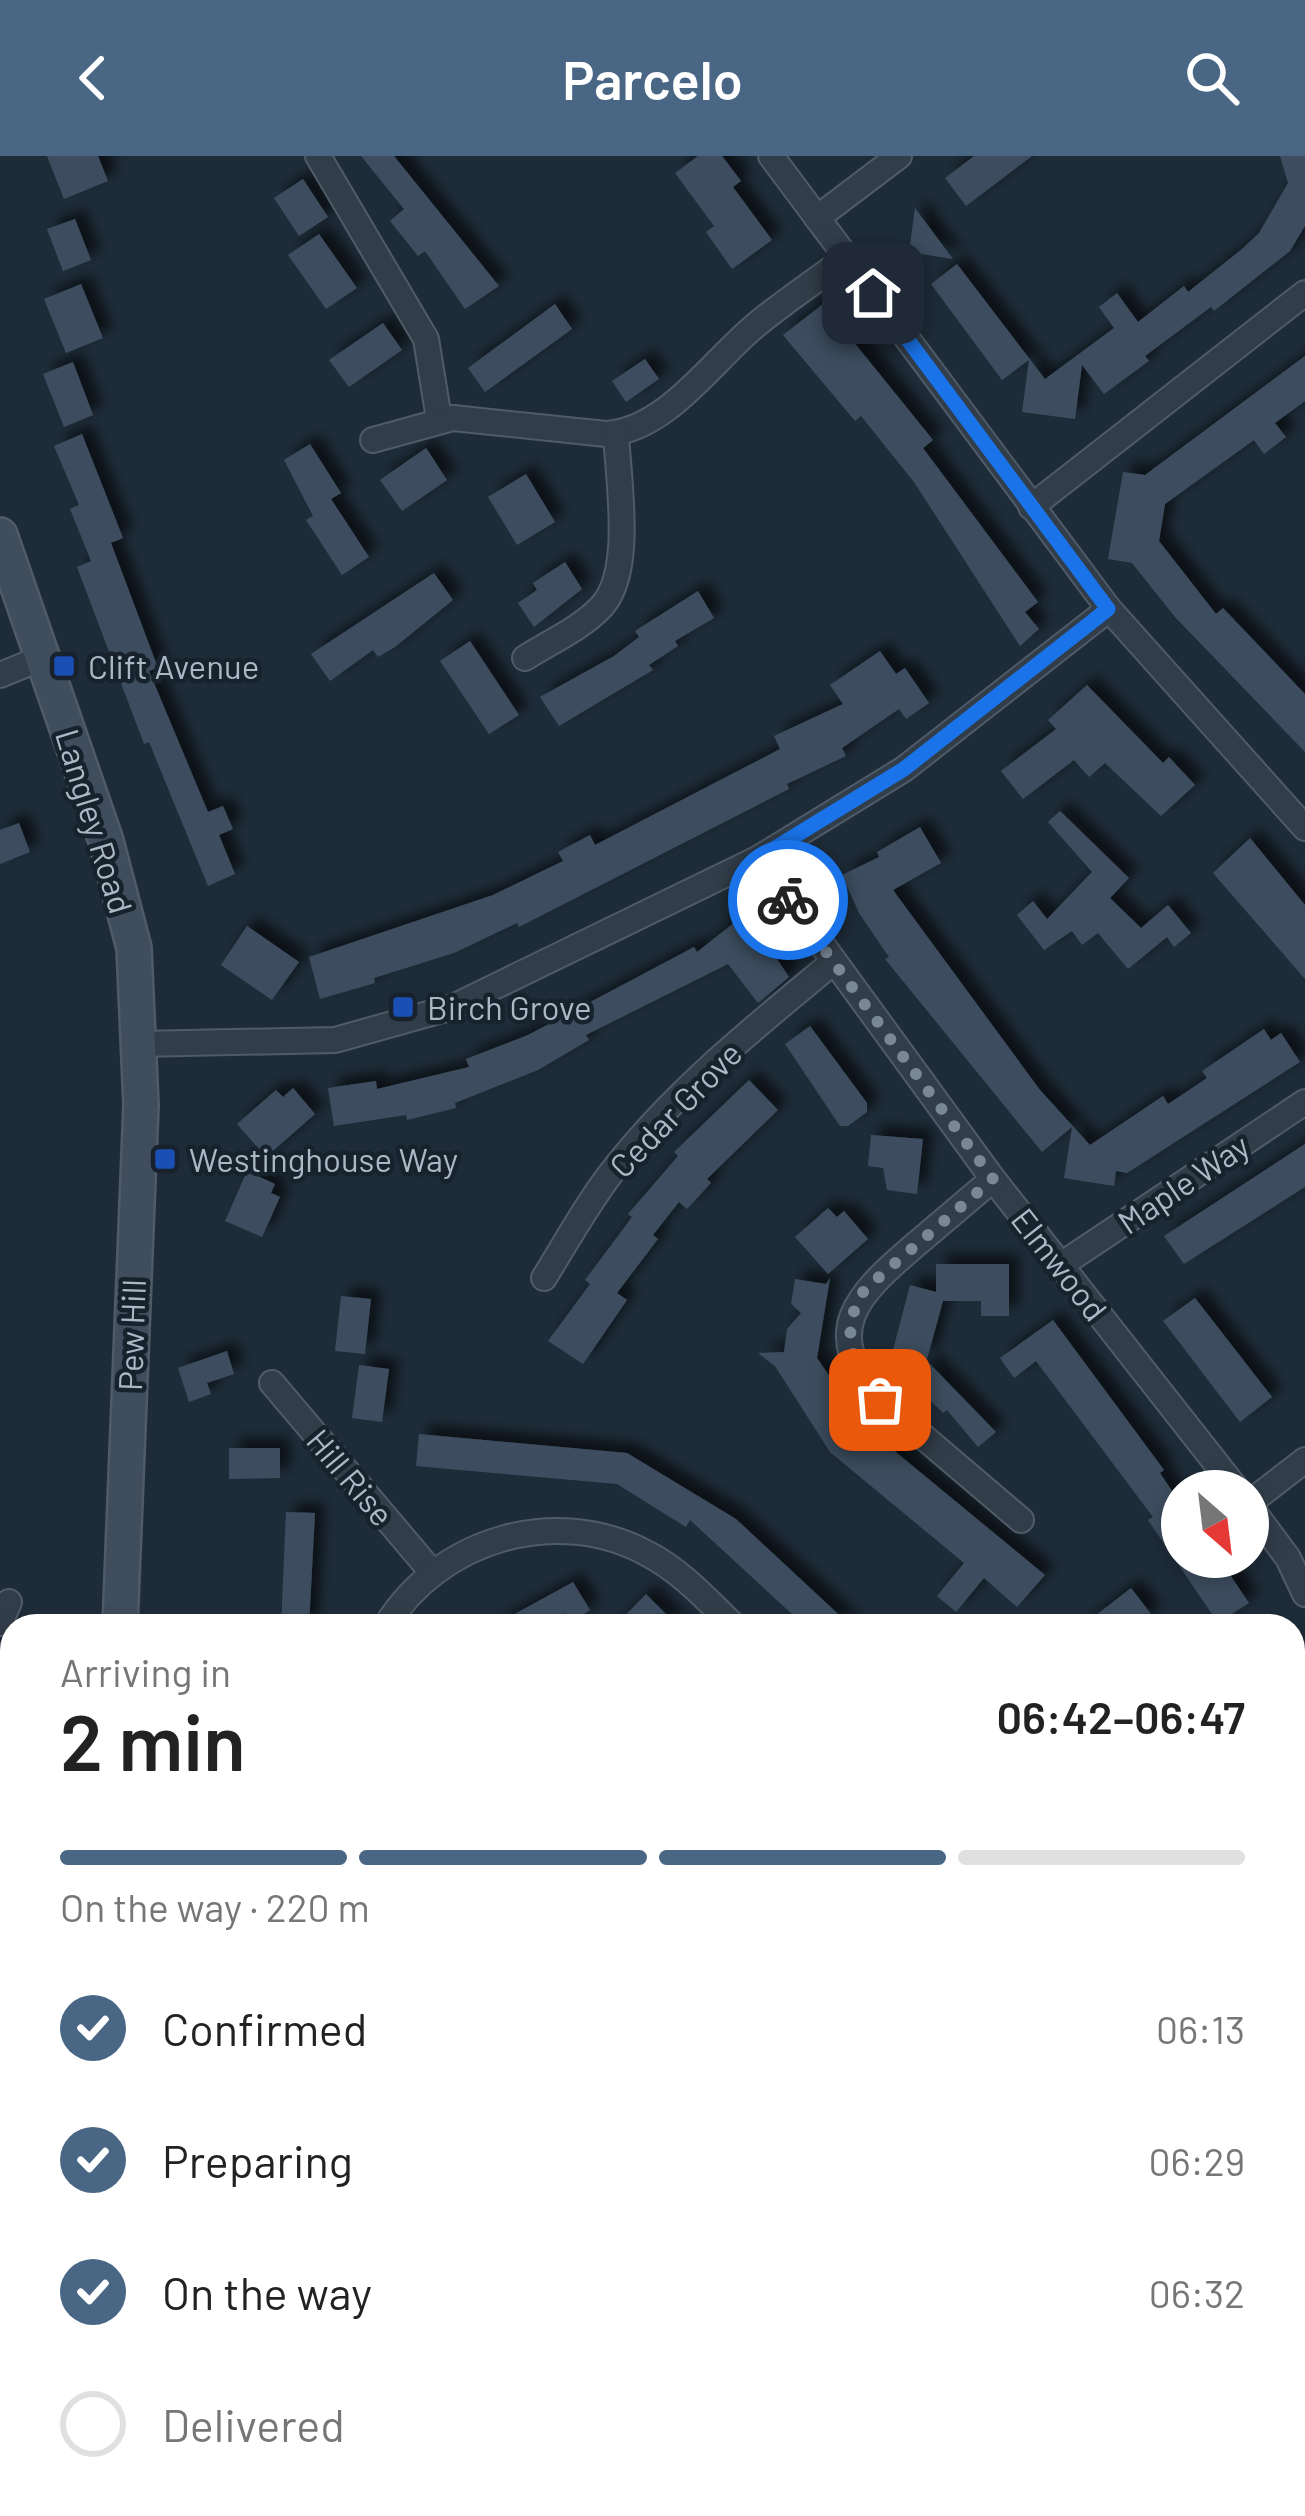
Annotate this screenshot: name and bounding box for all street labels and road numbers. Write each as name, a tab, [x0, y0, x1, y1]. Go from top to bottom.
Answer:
street label: Langley Road	[48, 724, 142, 918]
street label: Cedar Grove	[600, 1033, 750, 1185]
street label: Maple Way	[1110, 1125, 1256, 1241]
street label: Elmwood	[1004, 1200, 1116, 1328]
street label: Pew Hill	[109, 1278, 153, 1392]
street label: Hill Rise	[299, 1421, 403, 1533]

